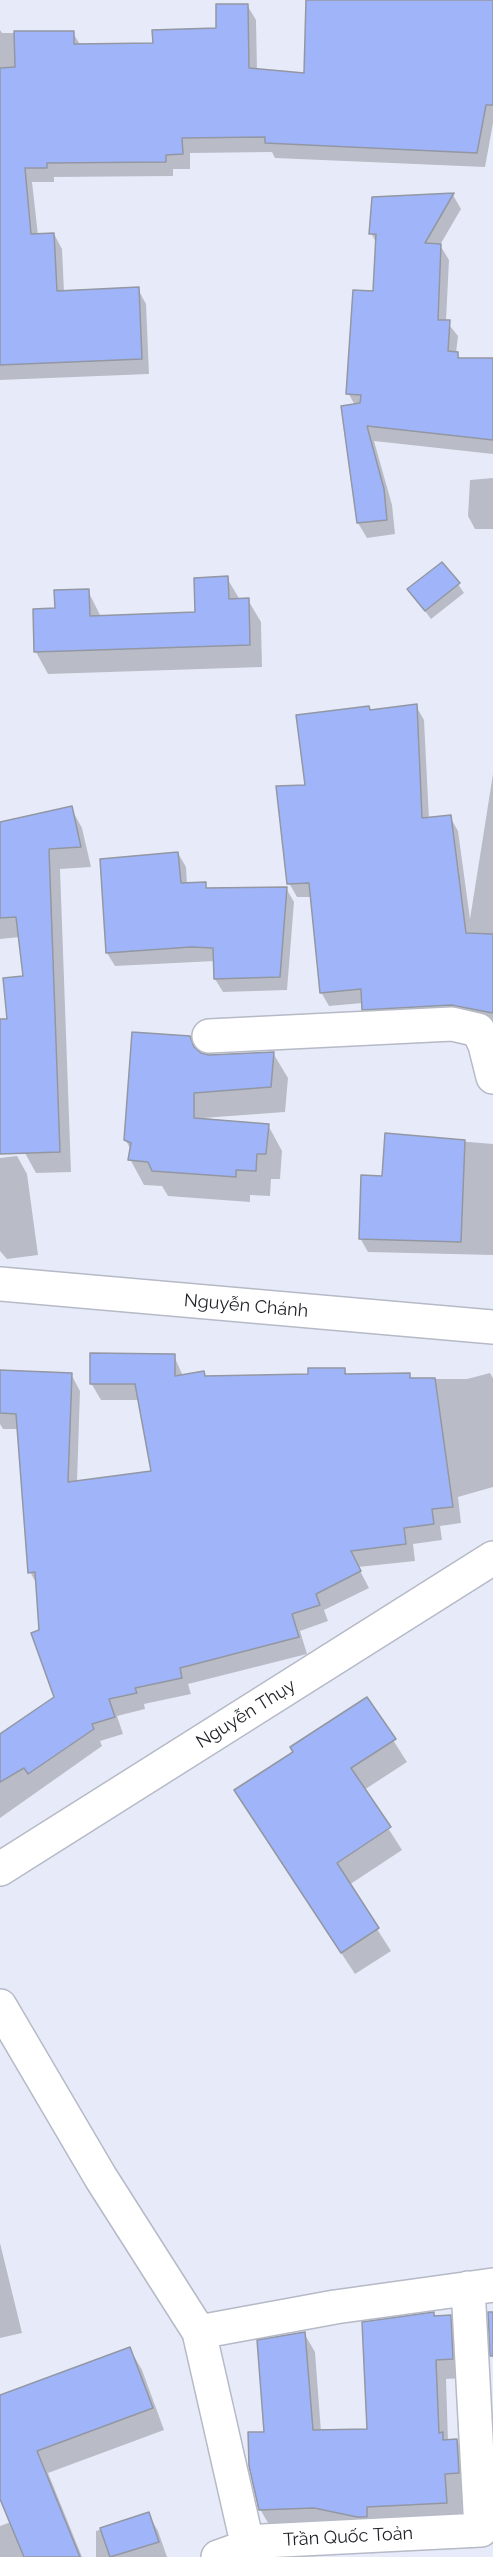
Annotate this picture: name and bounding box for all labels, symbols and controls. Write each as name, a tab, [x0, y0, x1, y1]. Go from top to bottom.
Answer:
street label: Nguyễn Chánh	[183, 1290, 309, 1322]
street label: Nguyễn Thụy	[192, 1675, 300, 1753]
street label: Trần Quốc Toản	[283, 2523, 413, 2551]

